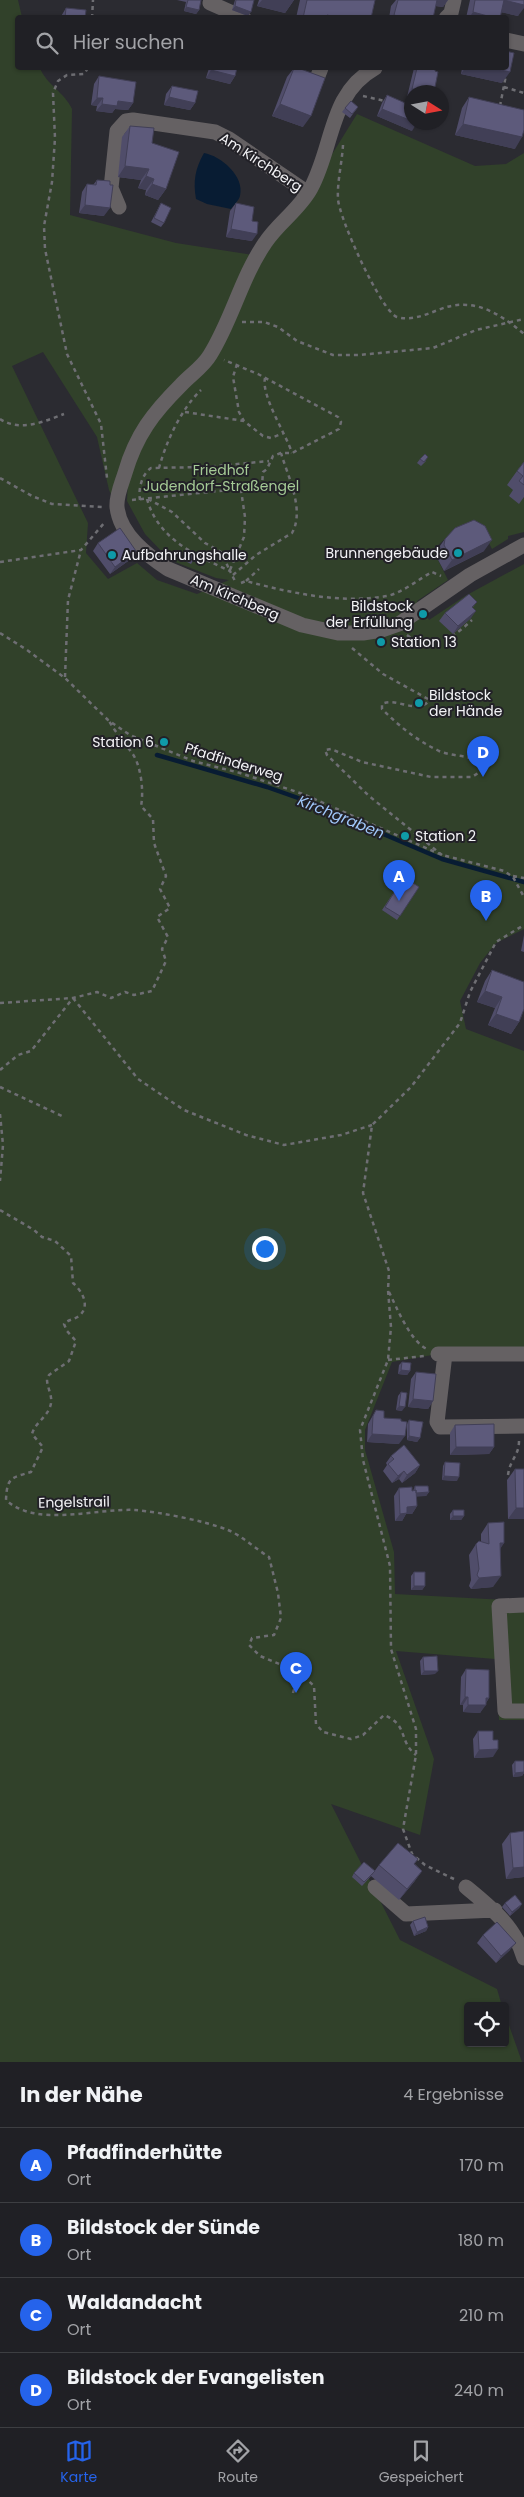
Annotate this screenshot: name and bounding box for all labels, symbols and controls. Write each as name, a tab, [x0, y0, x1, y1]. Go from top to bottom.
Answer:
search box	[15, 15, 509, 70]
icon: search	[33, 29, 61, 57]
text: Hier suchen	[73, 29, 184, 56]
north arrow	[404, 85, 449, 130]
street label: Am Kirchberg	[216, 128, 306, 196]
park label: Friedhof Judendorf-Straßengel	[143, 460, 299, 496]
place label: Brunnengebäude	[326, 543, 448, 563]
place label: Aufbahrungshalle	[122, 545, 247, 565]
marker: Brunnengebäude	[452, 547, 464, 559]
marker: Aufbahrungshalle	[106, 549, 118, 561]
street label: Am Kirchberg	[187, 569, 283, 625]
place label: Bildstock der Erfüllung	[326, 596, 414, 632]
marker: Bildstock der Erfüllung	[417, 608, 429, 620]
place label: Station 13	[391, 632, 457, 652]
marker: Station 13	[375, 636, 387, 648]
place label: Bildstock der Hände	[429, 685, 503, 721]
marker: Bildstock der Hände	[413, 697, 425, 709]
place label: Station 6	[92, 732, 154, 752]
marker: Station 6	[158, 736, 170, 748]
pin: D	[467, 736, 499, 777]
street label: Pfadfinderweg	[182, 738, 286, 786]
water label: Kirchgraben	[295, 790, 388, 843]
place label: Station 2	[415, 826, 476, 846]
marker: Station 2	[399, 830, 411, 842]
pin: A	[383, 860, 415, 901]
pin: B	[470, 880, 502, 921]
your location	[252, 1236, 278, 1262]
street label: Engelstrail	[38, 1491, 110, 1513]
pin: C	[280, 1652, 312, 1693]
map controls	[464, 2002, 509, 2047]
button: locate	[464, 2002, 509, 2047]
text: In der Nähe	[20, 2080, 143, 2109]
text: 4 Ergebnisse	[403, 2083, 504, 2106]
text: Pfadfinderhütte	[67, 2139, 222, 2166]
text: A	[30, 2154, 42, 2177]
text: 170 m	[459, 2154, 504, 2177]
text: Ort	[67, 2168, 91, 2191]
text: Bildstock der Sünde	[67, 2214, 260, 2241]
text: B	[31, 2229, 41, 2252]
text: 180 m	[458, 2229, 504, 2252]
text: Ort	[67, 2243, 91, 2266]
text: Waldandacht	[67, 2289, 202, 2316]
text: C	[30, 2304, 42, 2327]
text: 210 m	[459, 2304, 504, 2327]
text: Ort	[67, 2318, 91, 2341]
text: Bildstock der Evangelisten	[67, 2364, 325, 2391]
text: D	[30, 2379, 42, 2402]
text: 240 m	[454, 2379, 504, 2402]
text: Ort	[67, 2393, 91, 2416]
tab: Karte	[60, 2437, 97, 2488]
tab: Route	[218, 2437, 258, 2488]
tab: Gespeichert	[379, 2437, 464, 2488]

